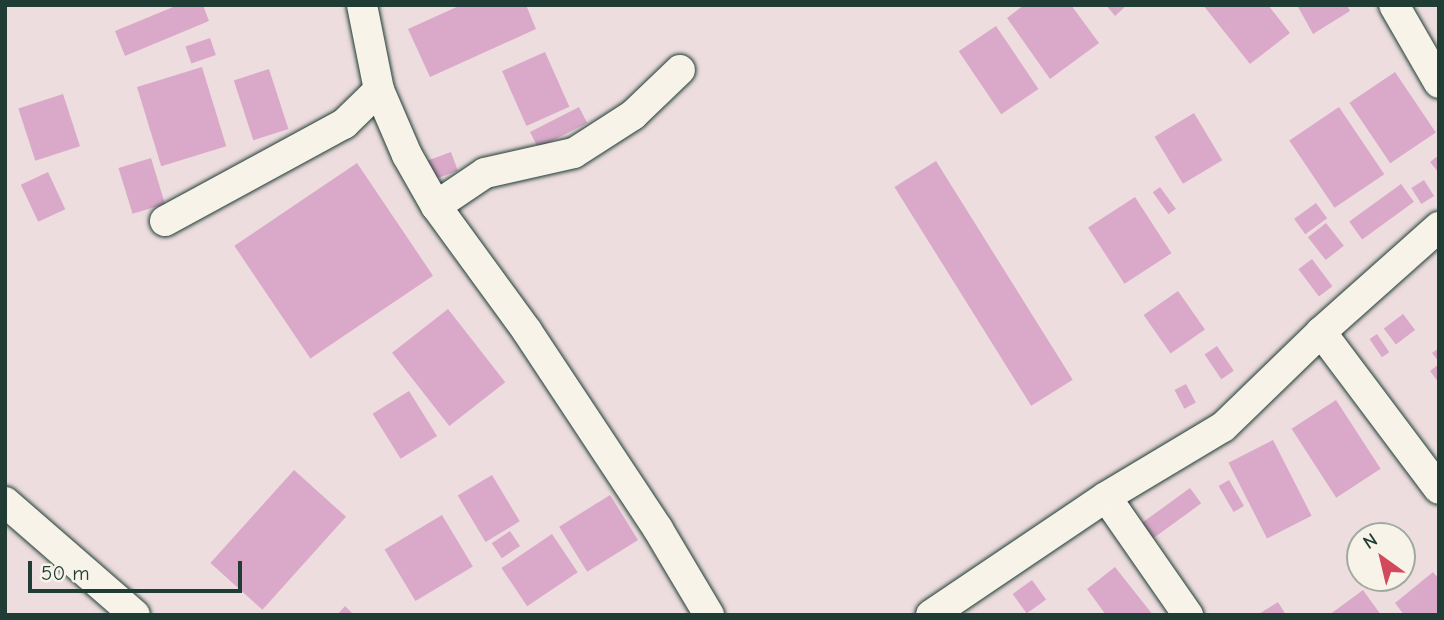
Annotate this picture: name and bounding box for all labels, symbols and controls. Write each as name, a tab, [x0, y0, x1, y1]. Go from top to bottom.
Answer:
north arrow	[1346, 522, 1416, 592]
text: N	[1359, 529, 1382, 554]
scale bar	[32, 546, 245, 590]
text: 50 m	[41, 561, 90, 585]

